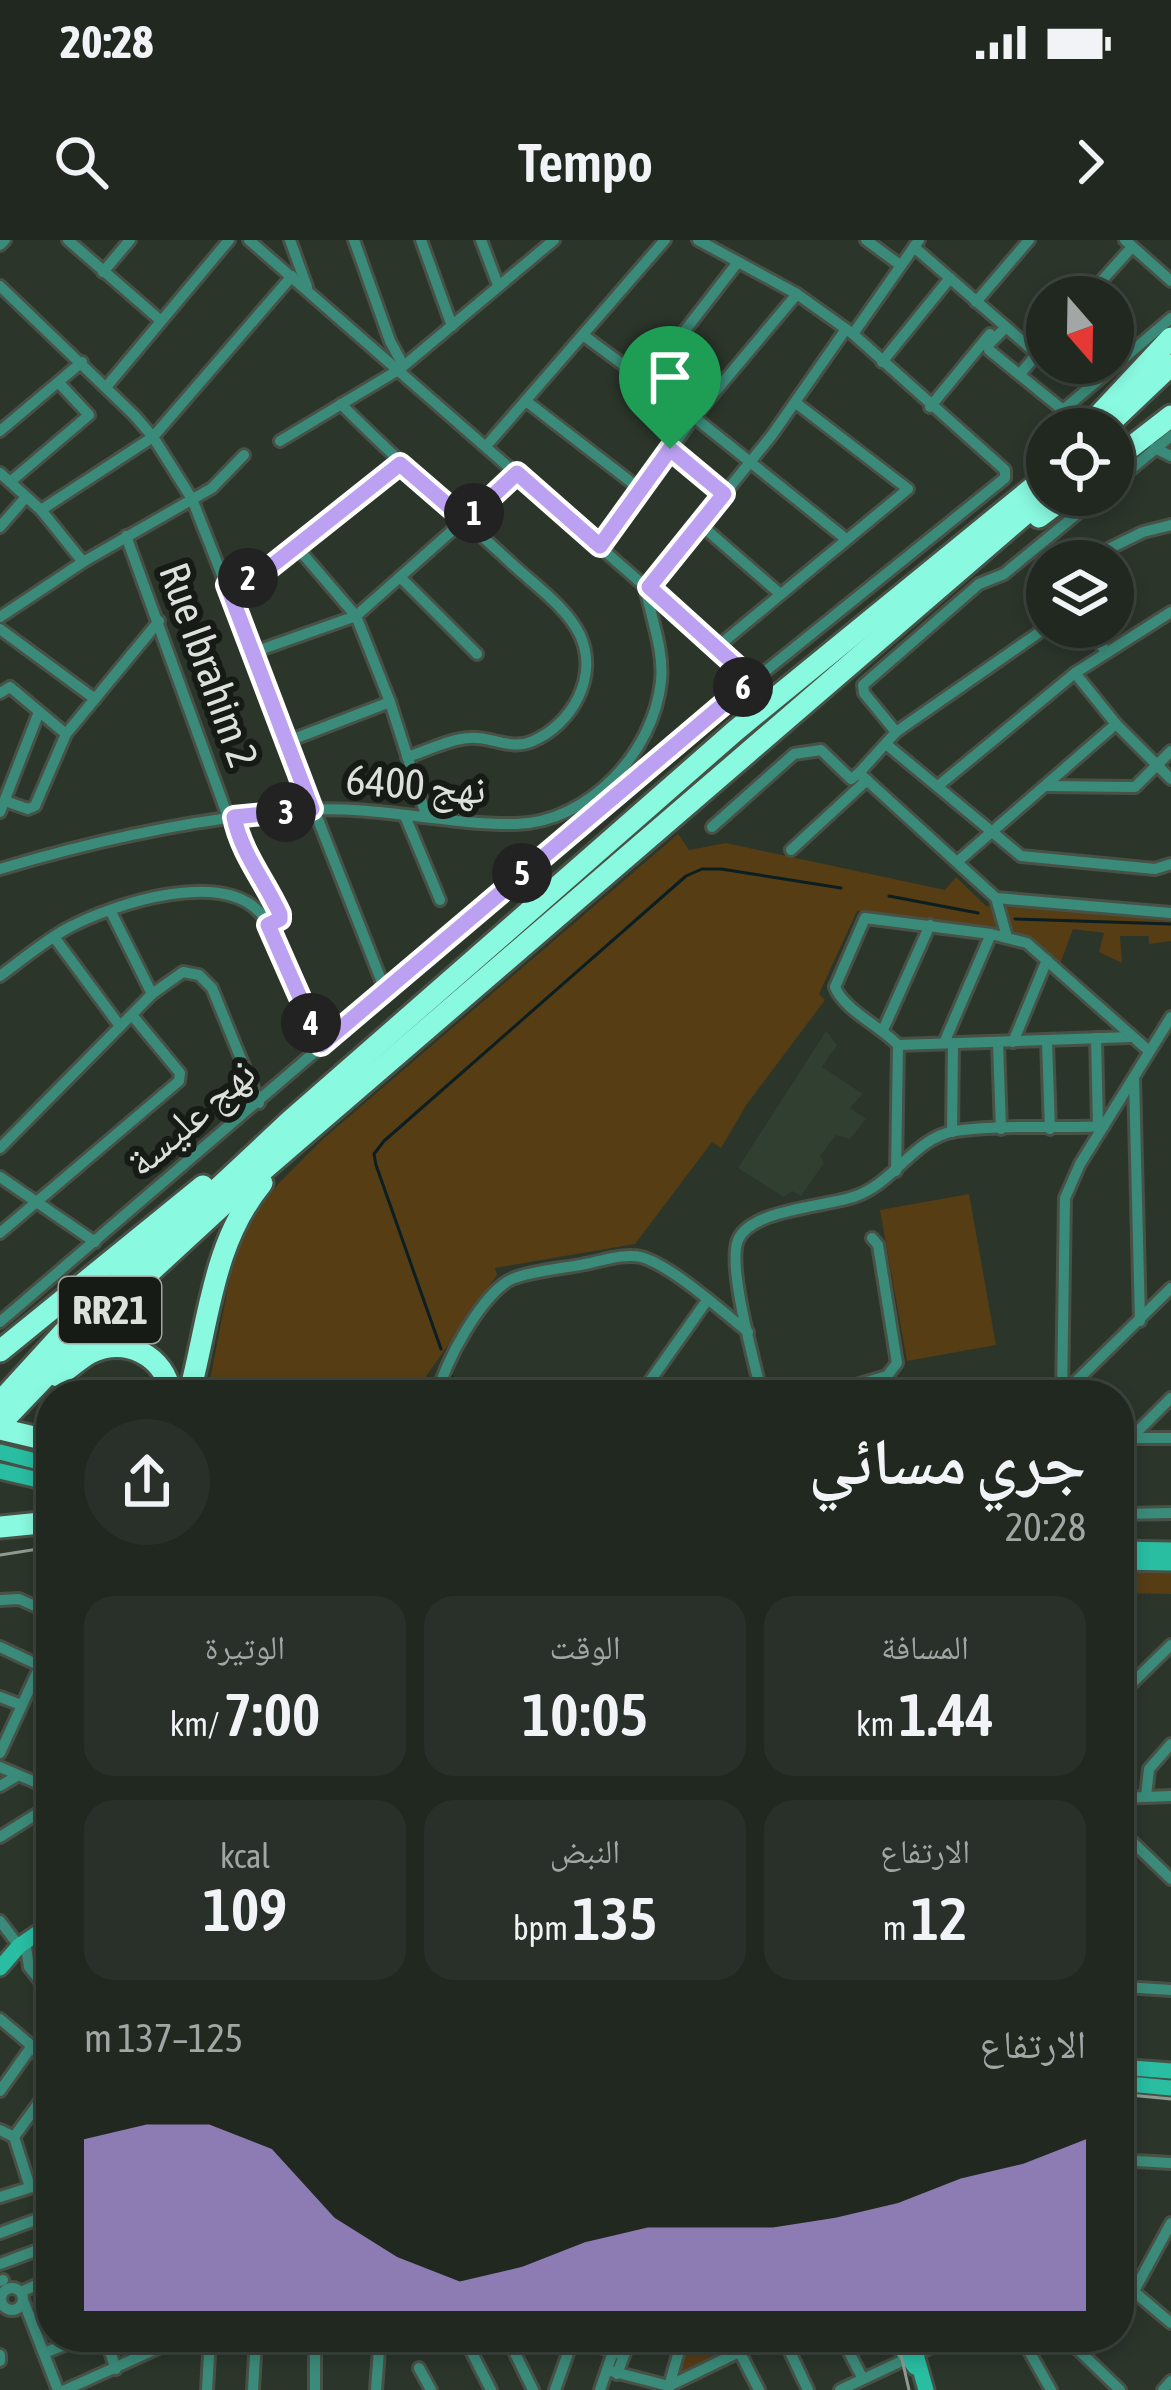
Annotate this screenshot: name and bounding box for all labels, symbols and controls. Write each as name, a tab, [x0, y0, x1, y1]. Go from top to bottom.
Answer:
text: 20:28	[60, 16, 154, 68]
icon: search	[48, 129, 114, 195]
icon: forward	[1057, 129, 1123, 195]
text: Tempo	[518, 132, 653, 193]
north arrow	[1026, 276, 1134, 384]
map controls	[1026, 276, 1134, 648]
pin	[619, 326, 721, 449]
icon: arrive	[637, 344, 703, 410]
button: locate	[1026, 408, 1134, 516]
pin: 1	[444, 483, 504, 543]
text: 1	[466, 494, 482, 532]
button: layers	[1026, 540, 1134, 648]
pin: 2	[218, 548, 278, 608]
street label: Rue Ibrahim 2	[149, 556, 269, 774]
pin: 6	[713, 657, 773, 717]
text: 6	[735, 668, 751, 706]
street label: نهج 6400	[344, 755, 488, 816]
pin: 3	[256, 782, 316, 842]
text: 3	[278, 793, 294, 831]
pin: 5	[492, 843, 552, 903]
text: 5	[514, 854, 530, 892]
pin: 4	[281, 993, 341, 1053]
text: 4	[303, 1004, 319, 1042]
street label: نهج عليسة	[116, 1048, 266, 1188]
road number: RR21	[59, 1277, 161, 1343]
button: share	[84, 1419, 210, 1545]
text: جري مسائي	[809, 1422, 1086, 1498]
text: 20:28	[1005, 1505, 1086, 1549]
text: الوتيرة	[205, 1628, 285, 1666]
text: الوقت	[549, 1628, 621, 1666]
text: المسافة	[881, 1628, 969, 1666]
text: 7:00	[224, 1680, 320, 1749]
text: 10:05	[522, 1680, 648, 1749]
text: 1.44	[899, 1680, 994, 1749]
text: /km	[170, 1705, 224, 1743]
text: km	[856, 1705, 899, 1743]
text: النبض	[550, 1832, 620, 1870]
text: الارتفاع	[880, 1832, 970, 1870]
text: kcal	[220, 1837, 270, 1875]
text: 109	[203, 1875, 287, 1944]
text: 135	[572, 1884, 657, 1953]
text: 12	[911, 1884, 967, 1953]
text: bpm	[513, 1909, 572, 1947]
text: m	[883, 1909, 911, 1947]
text: 125–137 m	[84, 2016, 243, 2060]
text: الارتفاع	[980, 2022, 1086, 2066]

